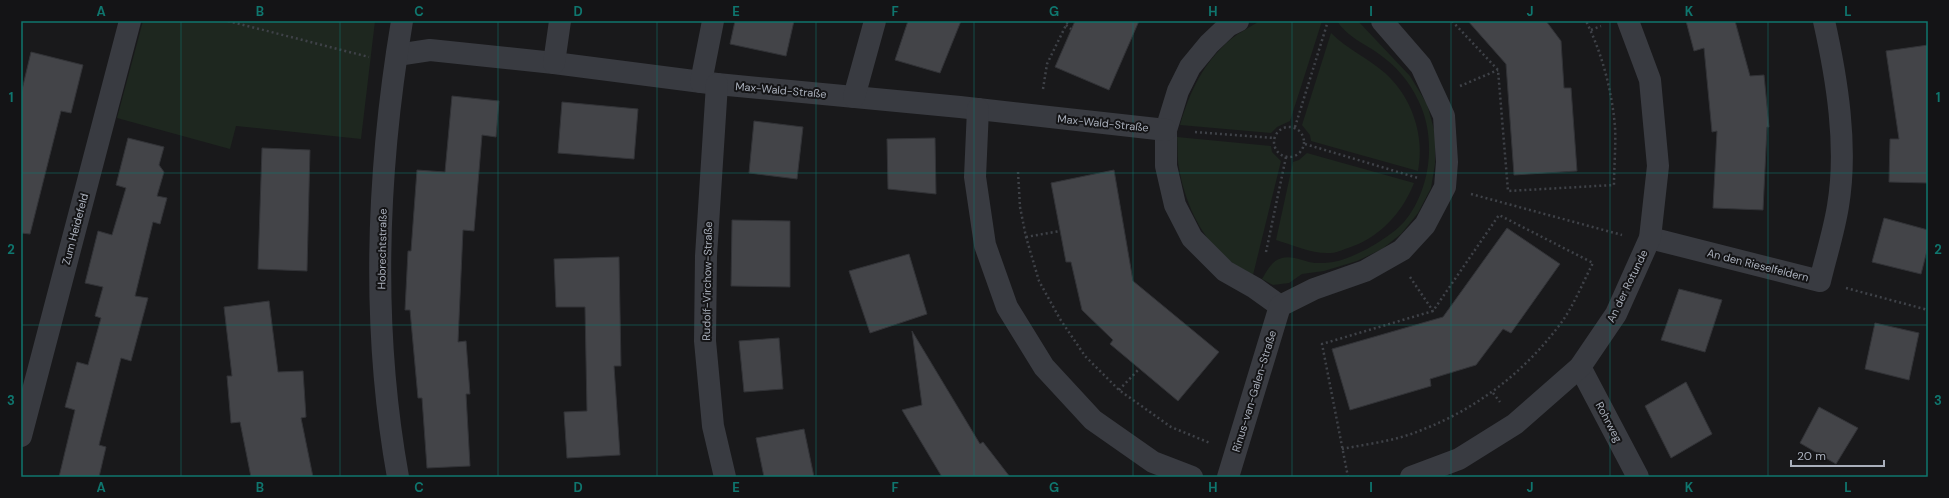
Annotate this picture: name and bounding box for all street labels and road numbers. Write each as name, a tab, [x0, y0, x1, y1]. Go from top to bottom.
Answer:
street label: Max-Wald-Straße	[735, 79, 827, 101]
street label: Max-Wald-Straße	[1057, 111, 1149, 135]
street label: Zum Heidefeld	[59, 192, 91, 266]
street label: Hobrechtstraße	[374, 208, 390, 290]
street label: Rudolf-Virchow-Straße	[699, 221, 715, 341]
street label: An den Rieselfeldern	[1706, 246, 1810, 284]
street label: An der Rotunde	[1603, 247, 1651, 325]
street label: Rinus-van-Galen-Straße	[1229, 328, 1279, 454]
street label: Rohrweg	[1593, 399, 1625, 445]

